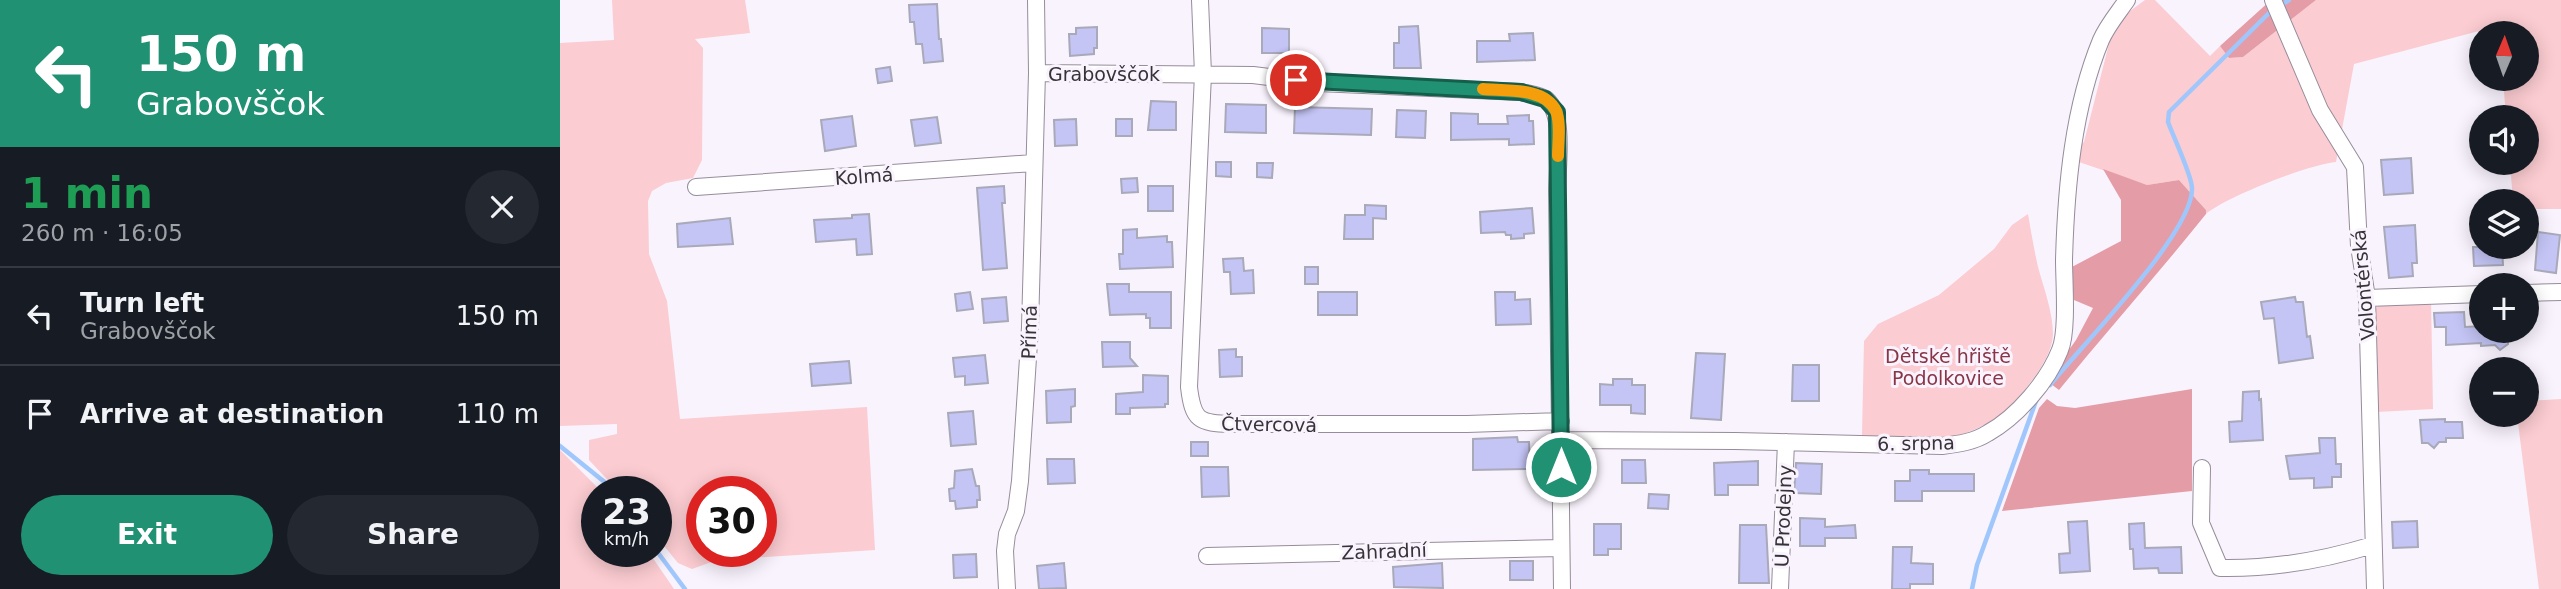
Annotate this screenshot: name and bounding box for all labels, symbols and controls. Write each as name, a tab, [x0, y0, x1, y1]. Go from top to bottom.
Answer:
north arrow	[2469, 21, 2539, 91]
map controls	[2469, 21, 2539, 427]
text: 150 m	[136, 26, 306, 83]
icon: left	[21, 28, 112, 119]
pin	[1266, 50, 1326, 110]
icon: arrive	[1277, 61, 1315, 99]
street label: Grabovščok	[1048, 63, 1160, 85]
text: Grabovščok	[136, 85, 325, 123]
button: sound	[2469, 105, 2539, 175]
street label: Kolmá	[834, 163, 894, 189]
text: 1 min	[21, 169, 153, 218]
button: close	[465, 170, 539, 244]
button: layers	[2469, 189, 2539, 259]
text: 260 m · 16:05	[21, 220, 183, 246]
street label: Volontérská	[2347, 229, 2379, 341]
button: +	[2469, 273, 2539, 343]
text: Turn left	[80, 288, 204, 318]
icon: left	[21, 297, 59, 335]
text: 150 m	[456, 301, 539, 331]
street label: Přímá	[1017, 304, 1041, 360]
text: Grabovščok	[80, 318, 216, 344]
park label: Dětské hřiště Podolkovice	[1885, 345, 2011, 389]
button: −	[2469, 357, 2539, 427]
icon: arrive	[21, 395, 59, 433]
text: Arrive at destination	[80, 399, 384, 429]
text: 110 m	[456, 399, 539, 429]
street label: Čtvercová	[1221, 411, 1317, 436]
position arrow	[1524, 430, 1598, 504]
street label: 6. srpna	[1877, 431, 1955, 455]
street label: U Prodejny	[1770, 464, 1796, 568]
speed limit sign: 30	[686, 476, 777, 567]
text: 23	[602, 492, 651, 532]
button: Exit	[21, 495, 273, 575]
button: Share	[287, 495, 539, 575]
text: km/h	[604, 528, 649, 549]
street label: Zahradní	[1341, 538, 1428, 563]

